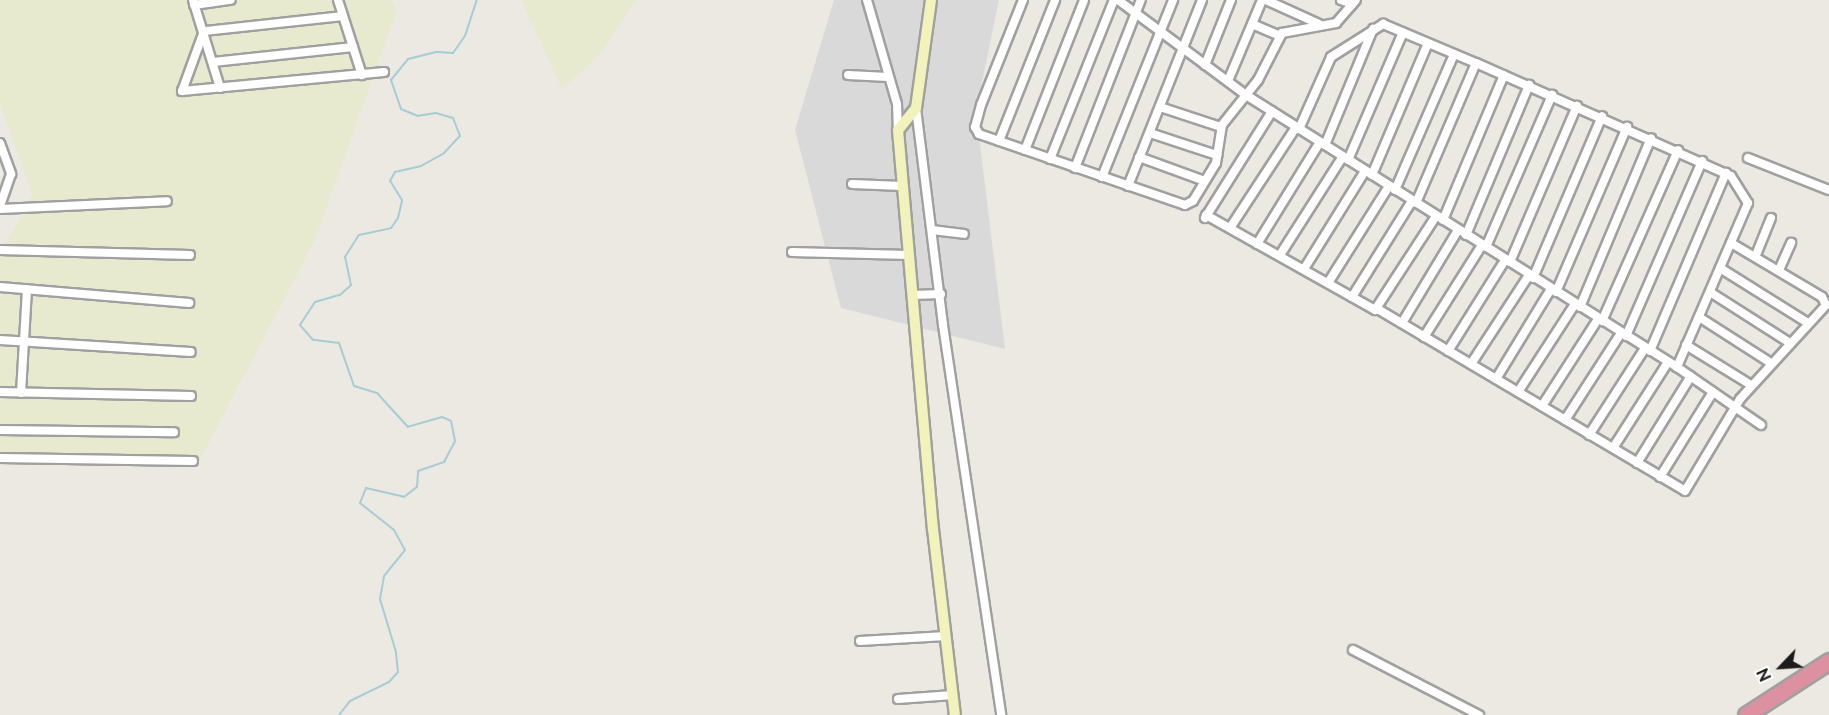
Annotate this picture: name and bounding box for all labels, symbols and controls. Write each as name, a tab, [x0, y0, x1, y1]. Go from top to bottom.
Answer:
north arrow	[1751, 637, 1811, 697]
text: N	[1753, 665, 1775, 684]

